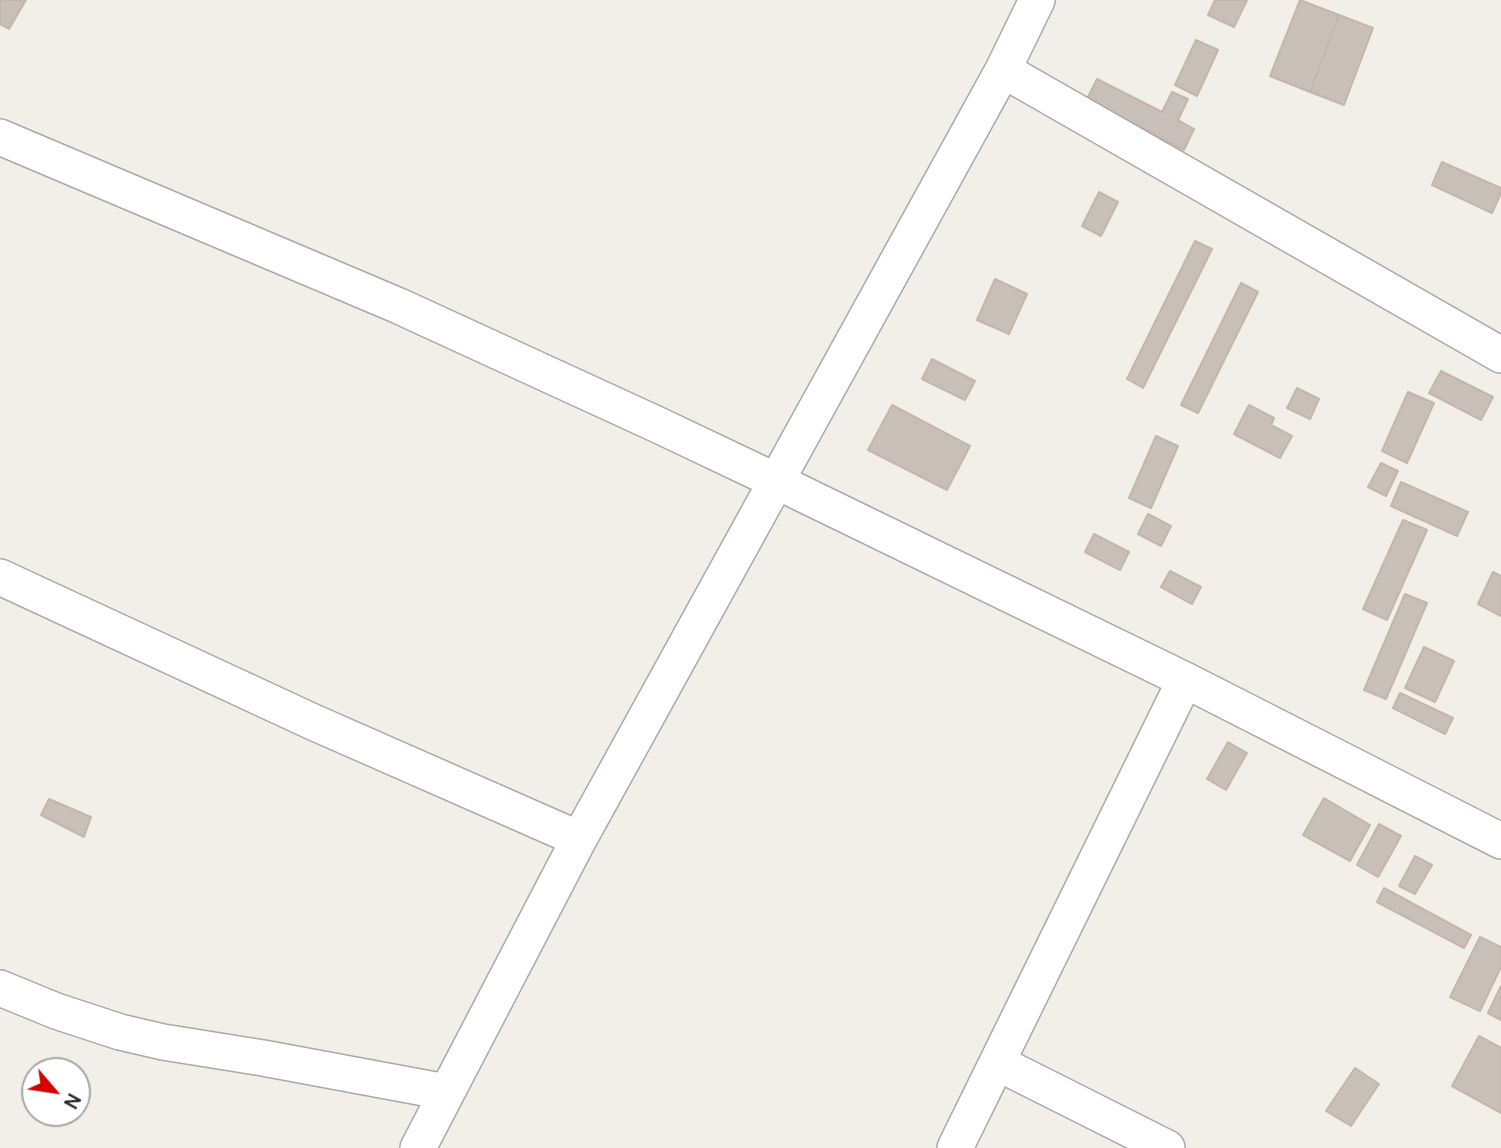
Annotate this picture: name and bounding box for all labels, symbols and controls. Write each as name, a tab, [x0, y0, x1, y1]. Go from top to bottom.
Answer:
north arrow	[21, 1057, 91, 1127]
text: N	[58, 1089, 87, 1113]

